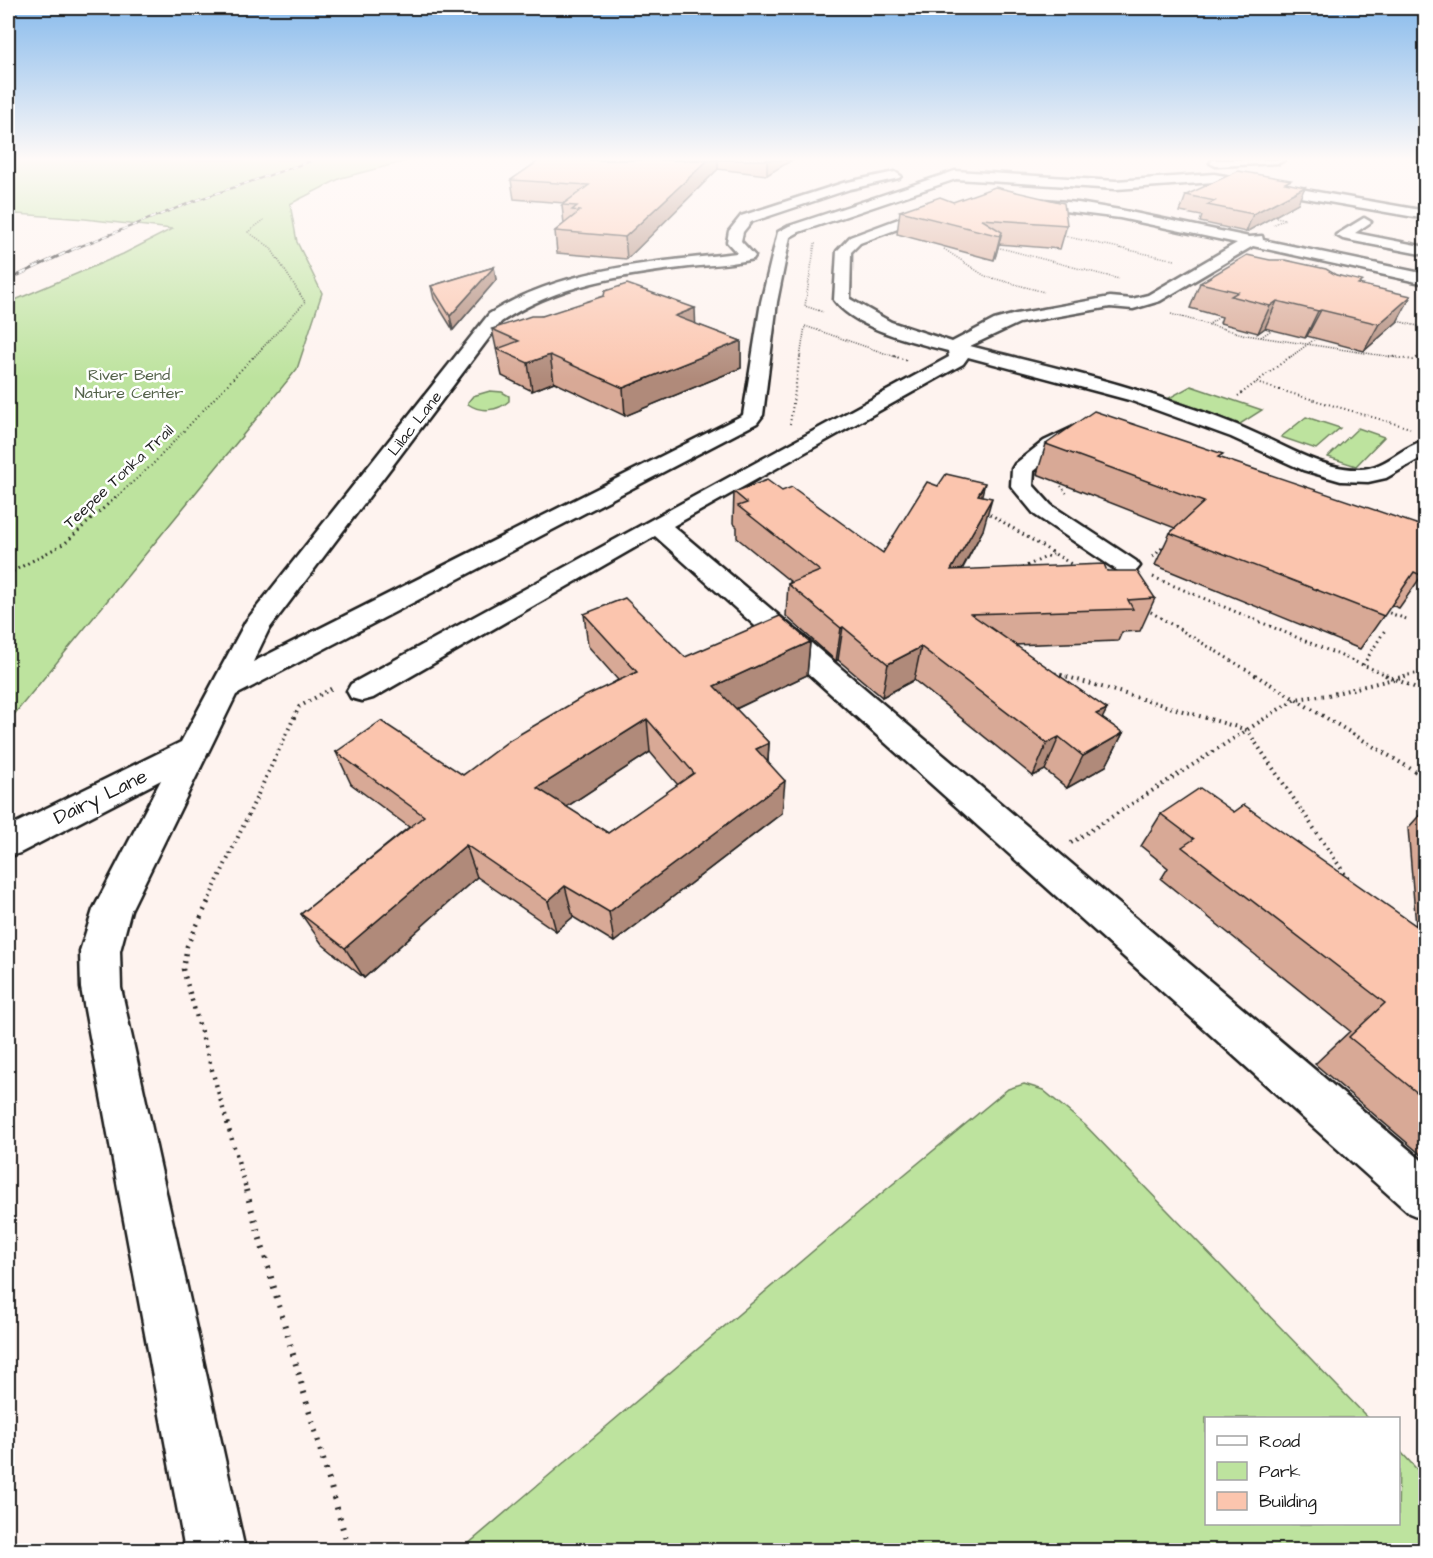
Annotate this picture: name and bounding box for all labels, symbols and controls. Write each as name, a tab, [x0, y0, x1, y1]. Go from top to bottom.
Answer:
park label: River Bend Nature Center	[75, 364, 183, 404]
street label: Lilac Lane	[383, 386, 447, 461]
street label: Teepee Tonka Trail	[59, 420, 179, 534]
street label: Dairy Lane	[49, 762, 153, 833]
legend	[1205, 1417, 1400, 1525]
text: Road	[1259, 1429, 1300, 1454]
text: Park	[1259, 1459, 1301, 1484]
text: Building	[1259, 1489, 1317, 1515]

